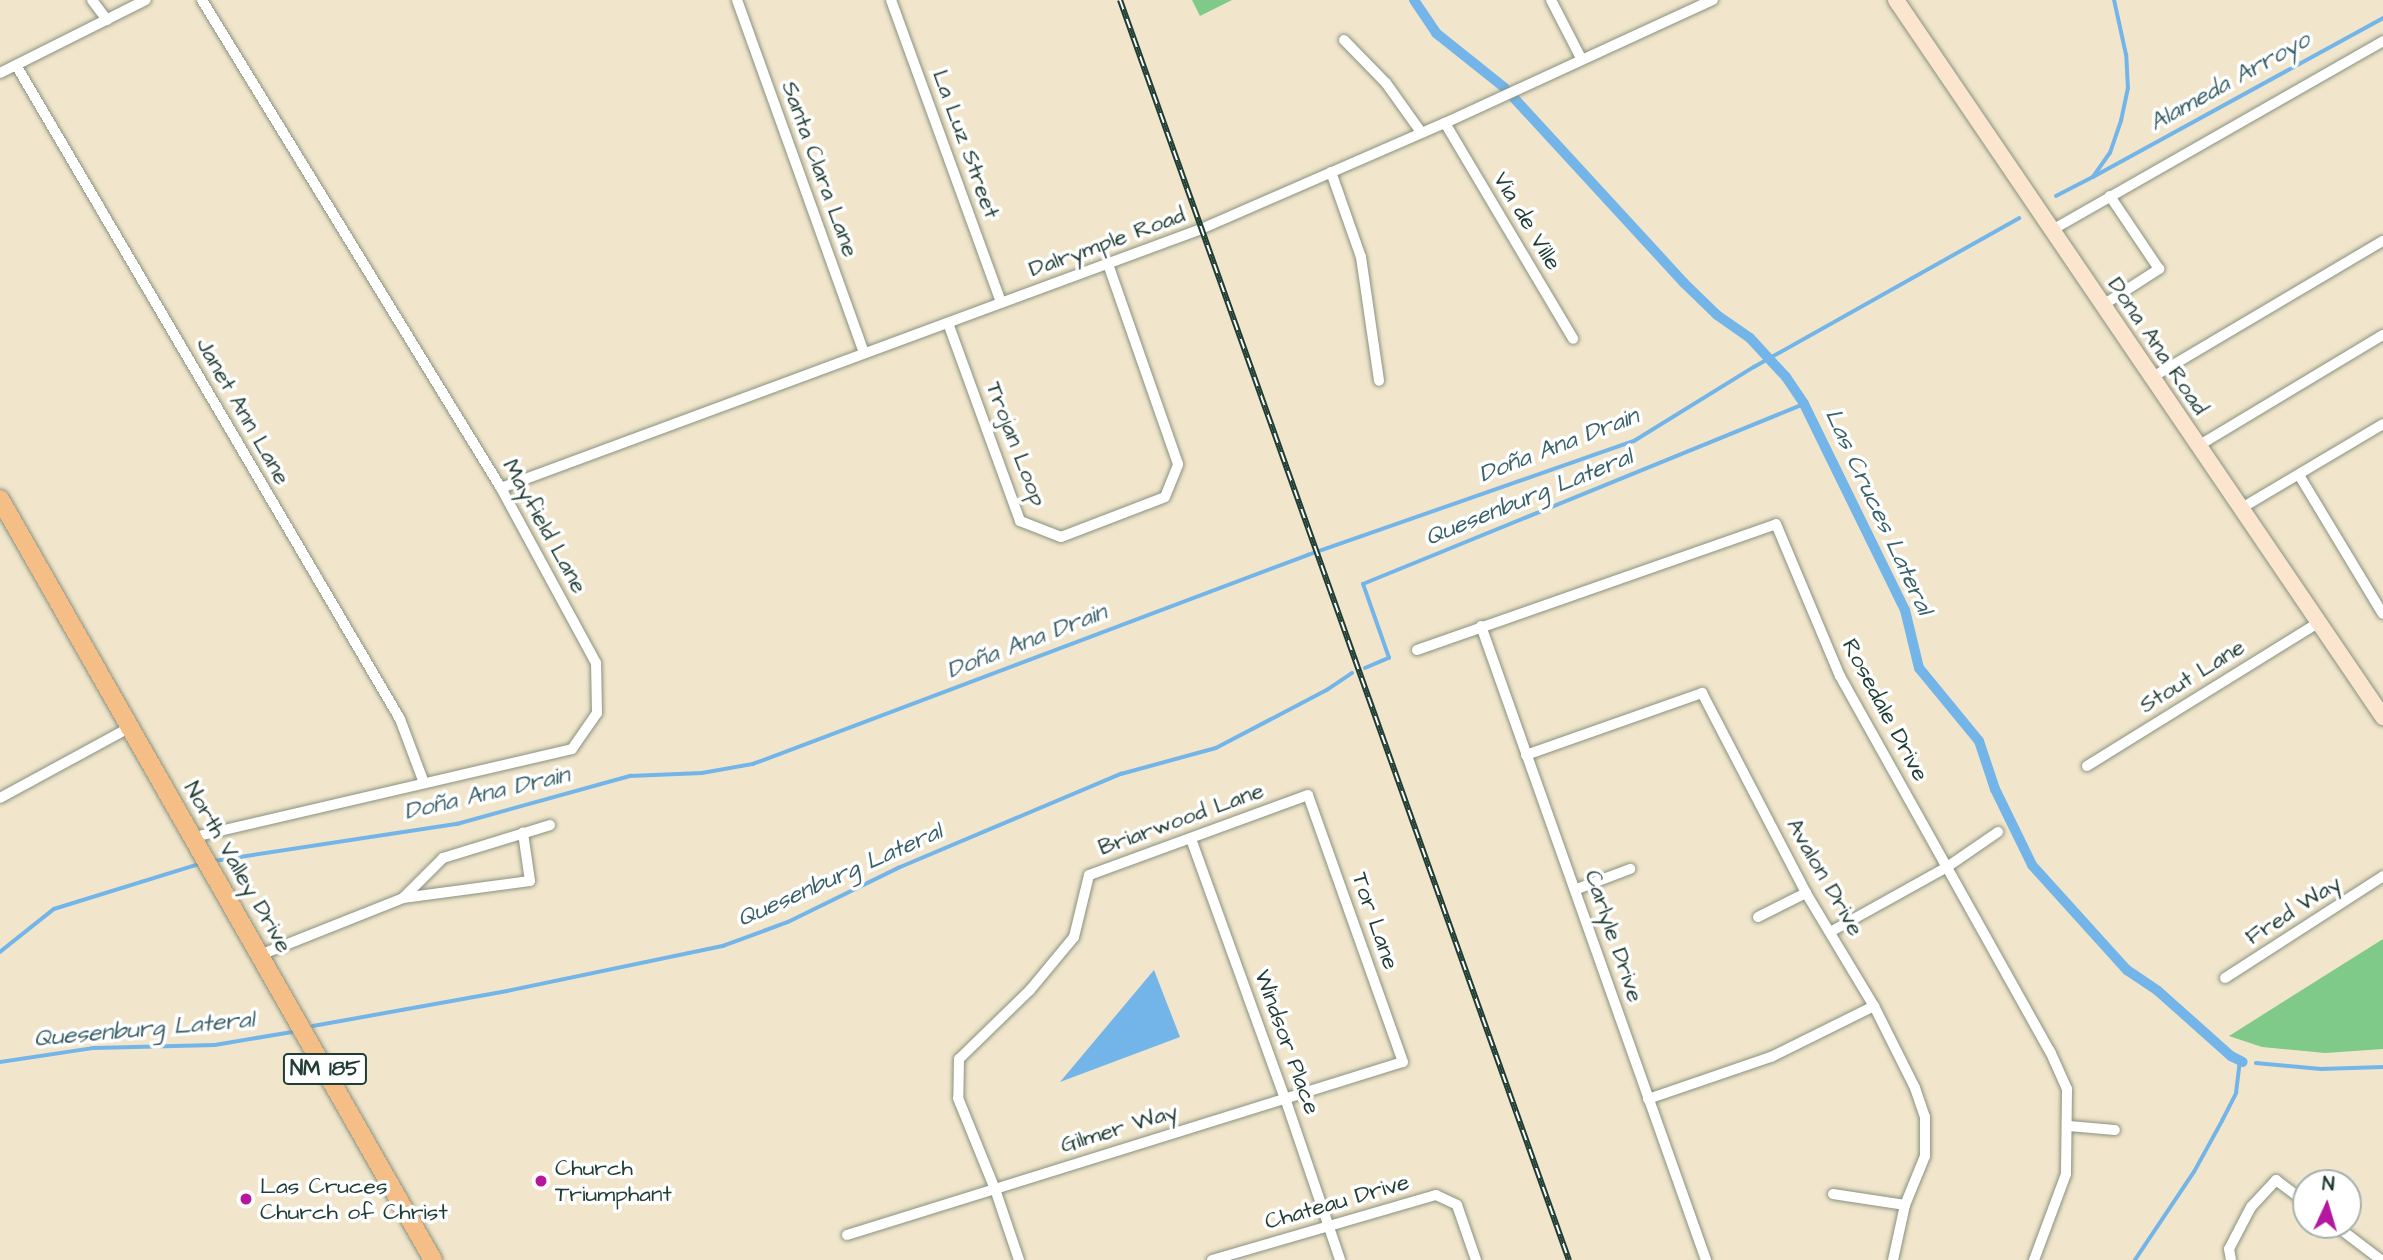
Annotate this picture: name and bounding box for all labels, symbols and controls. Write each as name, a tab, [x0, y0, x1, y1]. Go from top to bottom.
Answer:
water label: Alameda Arroyo	[2145, 26, 2315, 138]
street label: La Luz Street	[926, 66, 1006, 222]
street label: Santa Clara Lane	[775, 77, 865, 261]
street label: Via de Ville	[1487, 167, 1567, 275]
street label: Dalrymple Road	[1025, 201, 1189, 283]
street label: Dona Ana Road	[2102, 272, 2214, 420]
street label: Janet Ann Lane	[190, 333, 296, 489]
street label: Trojan Loop	[980, 378, 1052, 510]
water label: Doña Ana Drain	[1475, 402, 1643, 490]
water label: Las Cruces Lateral	[1818, 405, 1938, 619]
water label: Quesenburg Lateral	[1421, 443, 1637, 553]
street label: Mayfield Lane	[497, 454, 593, 598]
water label: Doña Ana Drain	[943, 598, 1111, 686]
street label: Stout Lane	[2134, 633, 2250, 719]
street label: Rosedale Drive	[1836, 634, 1934, 786]
water label: Doña Ana Drain	[402, 761, 572, 827]
street label: Briarwood Lane	[1095, 776, 1267, 862]
street label: North Valley Drive	[178, 777, 298, 957]
street label: Avalon Drive	[1780, 813, 1870, 941]
water label: Quesenburg Lateral	[733, 818, 947, 934]
street label: Carlyle Drive	[1579, 866, 1649, 1006]
street label: Tor Lane	[1346, 869, 1404, 973]
street label: Fred Way	[2240, 869, 2346, 951]
street label: Windsor Place	[1248, 966, 1326, 1118]
water label: Quesenburg Lateral	[33, 1006, 255, 1054]
road number: NM 185	[281, 1052, 369, 1086]
street label: Gilmer Way	[1057, 1097, 1181, 1159]
place label: Church Triumphant	[555, 1154, 672, 1208]
street label: Chateau Drive	[1262, 1168, 1412, 1236]
north arrow	[2292, 1169, 2362, 1239]
text: N	[2321, 1171, 2335, 1198]
place label: Las Cruces Church of Christ	[260, 1172, 448, 1226]
marker: Church Triumphant	[533, 1173, 549, 1189]
marker: Las Cruces Church of Christ	[238, 1191, 254, 1207]

